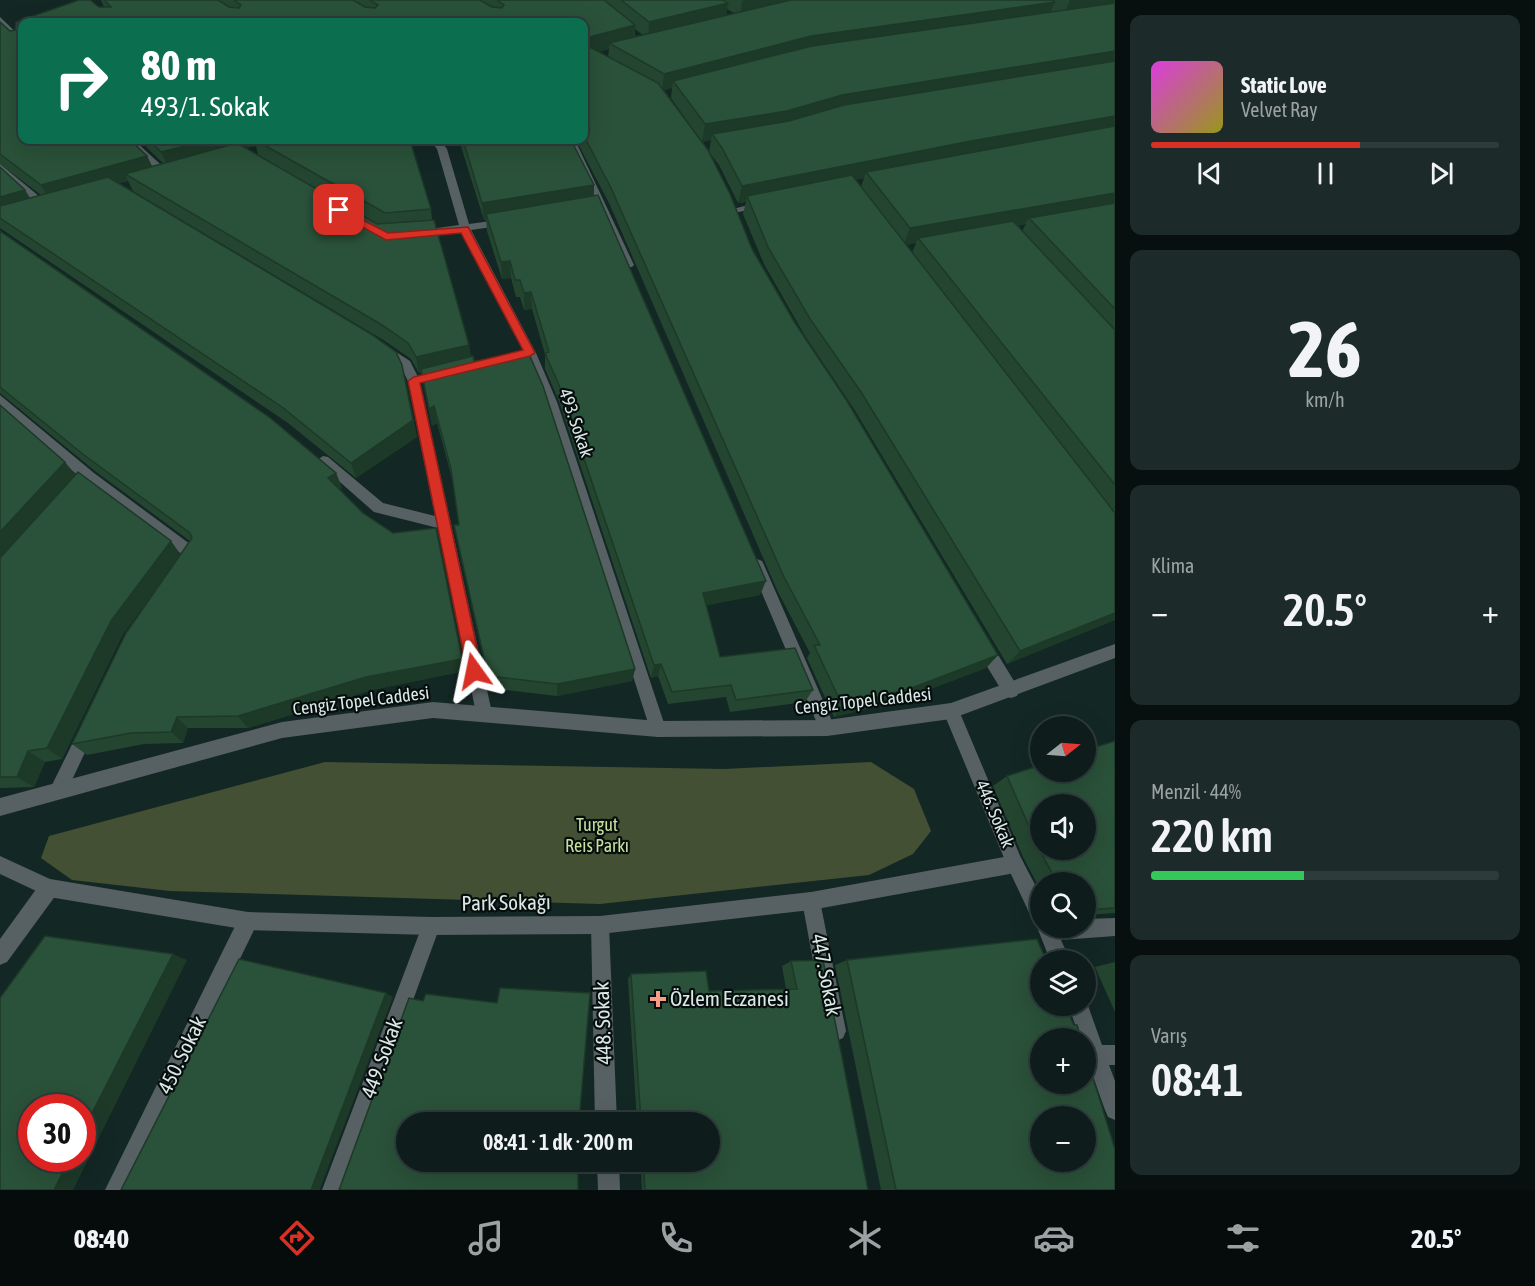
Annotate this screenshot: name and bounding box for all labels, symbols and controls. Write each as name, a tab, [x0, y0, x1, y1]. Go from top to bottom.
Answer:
text: 80 m	[141, 41, 216, 89]
icon: right	[42, 42, 120, 120]
text: Static Love	[1241, 72, 1327, 98]
text: 493/1. Sokak	[141, 91, 270, 122]
text: Velvet Ray	[1241, 98, 1318, 121]
icon: previous	[1193, 157, 1226, 190]
icon: pause	[1309, 157, 1342, 190]
icon: next	[1425, 157, 1458, 190]
pin	[313, 184, 364, 235]
icon: arrive	[322, 193, 355, 226]
text: 26	[1288, 304, 1362, 394]
street label: 493. Sokak	[555, 386, 598, 460]
text: km/h	[1305, 388, 1345, 411]
text: Klima	[1151, 554, 1194, 577]
text: 20.5°	[1283, 584, 1367, 636]
text: −	[1151, 592, 1168, 630]
text: +	[1482, 592, 1499, 630]
position arrow	[442, 639, 506, 703]
street label: Cengiz Topel Caddesi	[292, 682, 430, 719]
street label: Cengiz Topel Caddesi	[794, 683, 932, 718]
north arrow	[1030, 716, 1096, 782]
map controls	[1030, 716, 1096, 1172]
street label: 446. Sokak	[972, 777, 1019, 851]
text: Menzil · 44%	[1151, 780, 1241, 803]
button: sound	[1030, 794, 1096, 860]
text: 220 km	[1151, 810, 1273, 862]
park label: Turgut Reis Parkı	[565, 814, 629, 856]
button: search	[1030, 872, 1096, 938]
street label: Park Sokağı	[461, 889, 551, 915]
street label: 447. Sokak	[807, 932, 847, 1018]
button: layers	[1030, 950, 1096, 1016]
street label: 448. Sokak	[589, 981, 615, 1065]
place label: Özlem Eczanesi	[670, 986, 789, 1010]
marker: Özlem Eczanesi	[651, 992, 665, 1006]
street label: 450. Sokak	[152, 1012, 210, 1097]
street label: 449. Sokak	[356, 1014, 407, 1101]
text: Varış	[1151, 1024, 1187, 1047]
button: +	[1030, 1028, 1096, 1094]
text: 08:41	[1151, 1054, 1244, 1106]
speed limit sign: 30	[18, 1094, 96, 1172]
button: −	[1030, 1106, 1096, 1172]
text: 08:41 · 1 dk · 200 m	[483, 1129, 633, 1155]
icon: directions	[276, 1217, 318, 1259]
icon: music	[465, 1217, 507, 1259]
icon: phone	[655, 1217, 697, 1259]
icon: climate	[844, 1217, 886, 1259]
icon: car	[1033, 1217, 1075, 1259]
icon: filters	[1222, 1217, 1264, 1259]
text: 08:40	[74, 1223, 129, 1254]
text: 20.5°	[1411, 1223, 1461, 1254]

